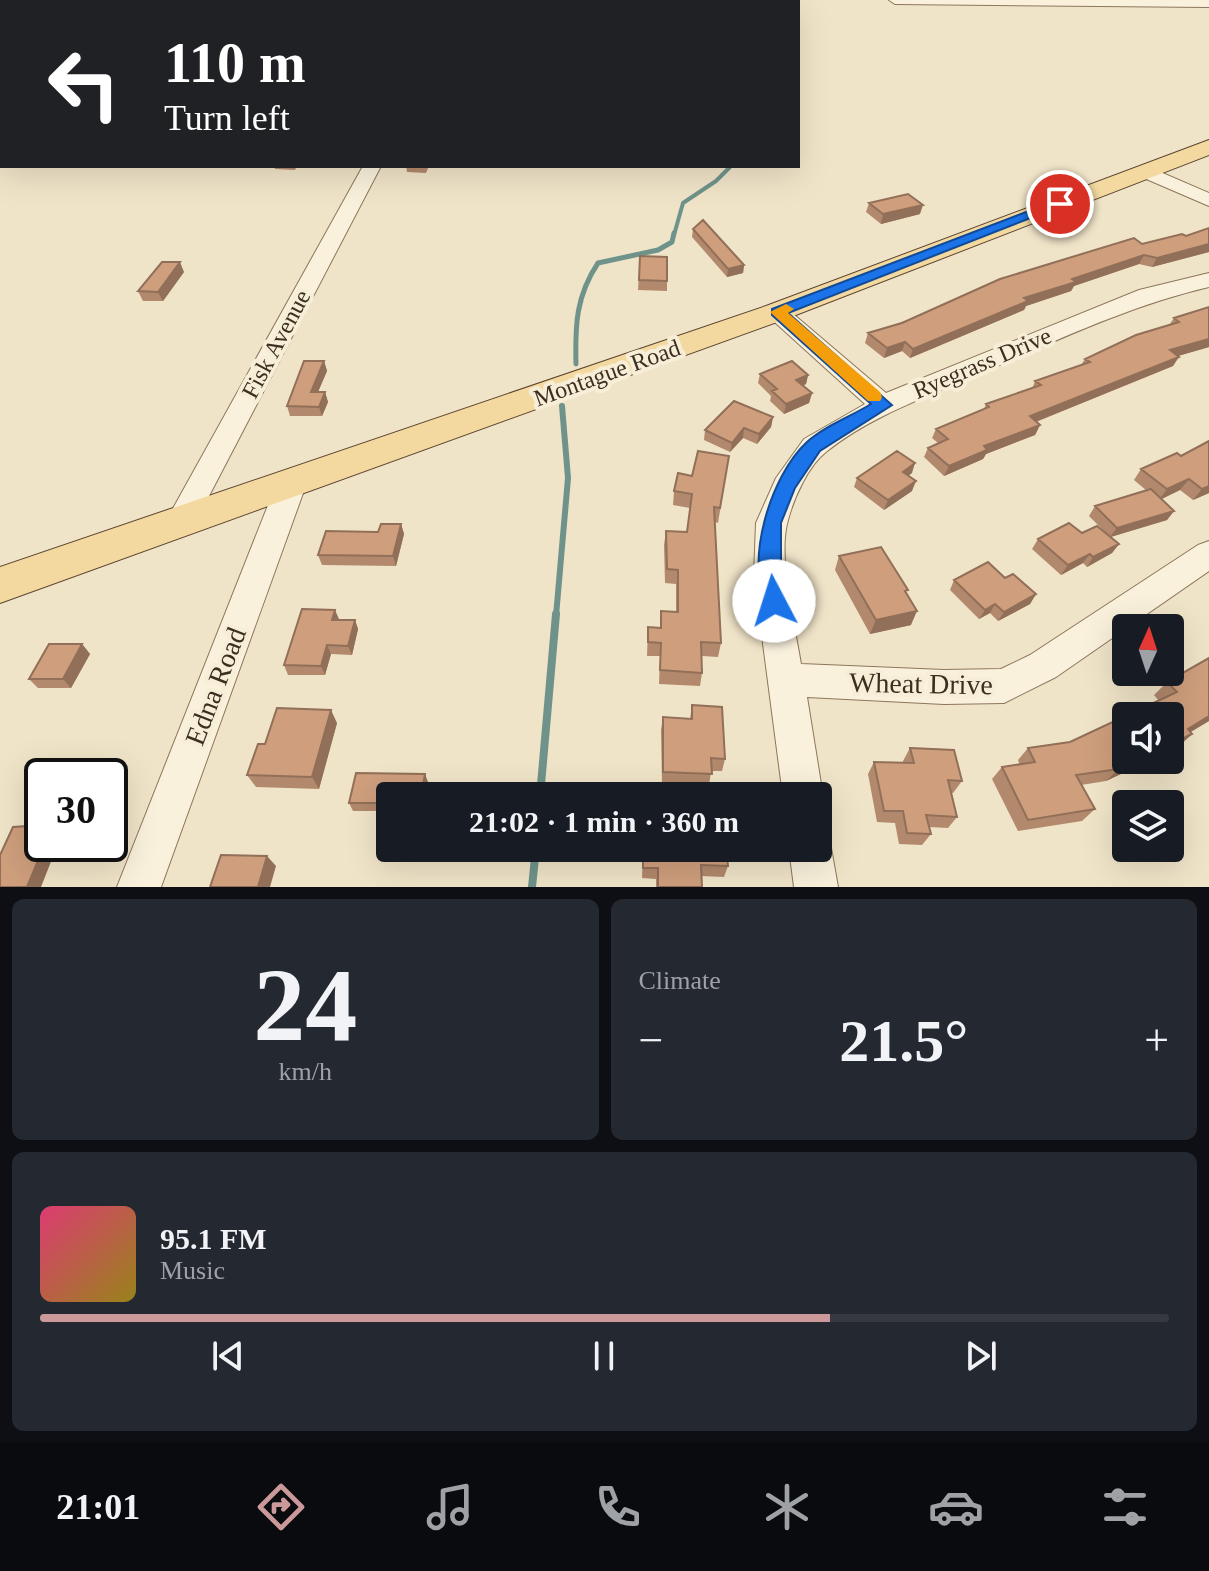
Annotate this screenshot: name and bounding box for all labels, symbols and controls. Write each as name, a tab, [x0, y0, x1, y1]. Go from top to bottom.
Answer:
icon: left	[32, 32, 136, 136]
text: 110 m	[164, 32, 306, 94]
text: Turn left	[164, 98, 290, 138]
pin	[1026, 170, 1094, 238]
icon: arrive	[1038, 182, 1082, 226]
street label: Fisk Avenue	[237, 285, 315, 403]
street label: Ryegrass Drive	[909, 322, 1055, 404]
street label: Montague Road	[530, 334, 684, 412]
position arrow	[732, 559, 816, 643]
north arrow	[1112, 614, 1184, 686]
map controls	[1112, 614, 1184, 862]
street label: Edna Road	[179, 623, 252, 749]
street label: Wheat Drive	[849, 667, 993, 700]
button: sound	[1112, 702, 1184, 774]
speed limit sign: 30	[24, 758, 128, 862]
button: layers	[1112, 790, 1184, 862]
text: 21:02 · 1 min · 360 m	[469, 805, 739, 838]
text: 24	[253, 947, 357, 1062]
text: Climate	[639, 966, 721, 995]
text: 21.5°	[839, 1008, 968, 1074]
text: −	[639, 1016, 663, 1065]
text: +	[1144, 1016, 1169, 1065]
text: km/h	[279, 1057, 332, 1086]
text: 95.1 FM	[160, 1222, 267, 1255]
text: Music	[160, 1256, 225, 1285]
icon: previous	[206, 1334, 250, 1378]
icon: pause	[582, 1334, 626, 1378]
icon: next	[959, 1334, 1003, 1378]
icon: directions	[253, 1479, 309, 1535]
icon: music	[422, 1479, 478, 1535]
icon: phone	[590, 1479, 646, 1535]
icon: climate	[759, 1479, 815, 1535]
icon: car	[928, 1479, 984, 1535]
icon: filters	[1097, 1479, 1153, 1535]
text: 21:01	[56, 1487, 140, 1527]

